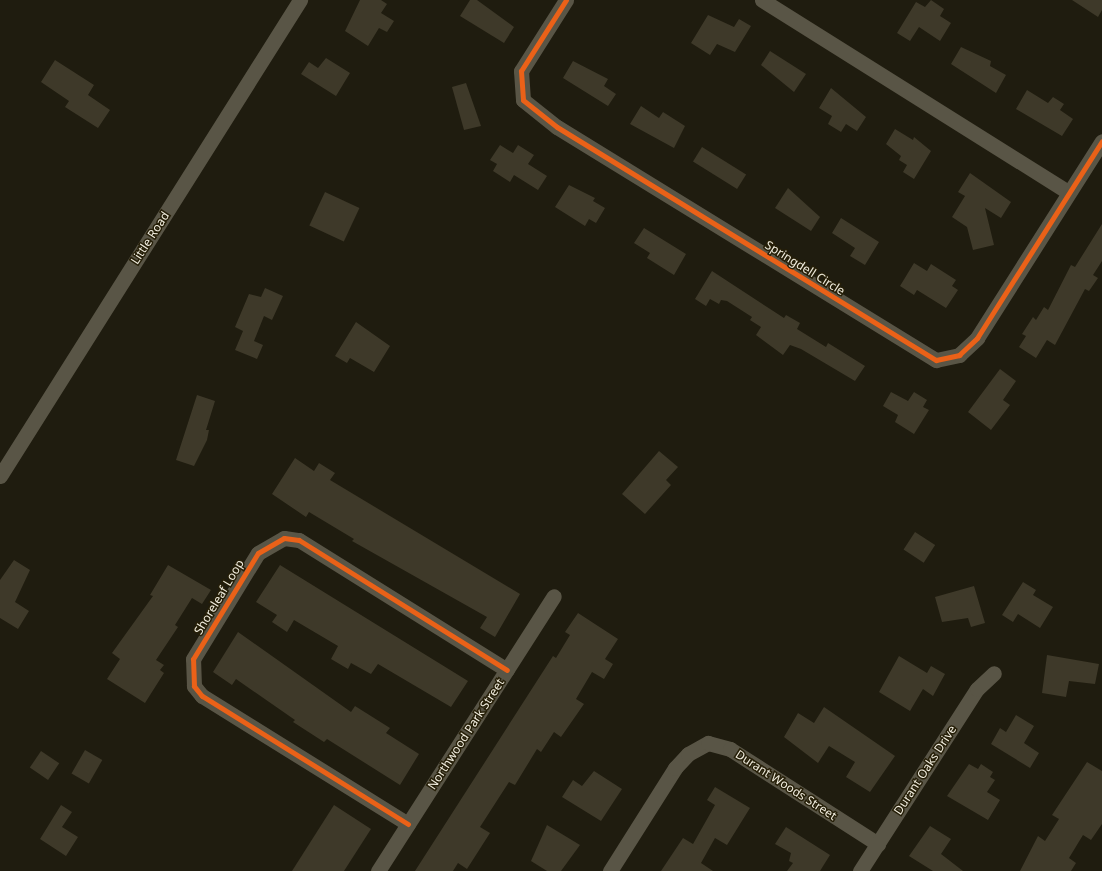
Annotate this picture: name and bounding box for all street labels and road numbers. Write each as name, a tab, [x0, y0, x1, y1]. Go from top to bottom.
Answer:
street label: Little Road	[128, 209, 172, 267]
street label: Springdell Circle	[762, 238, 848, 298]
street label: Shoreleaf Loop	[191, 557, 247, 637]
street label: Northwood Park Street	[425, 676, 507, 792]
street label: Durant Oaks Drive	[891, 723, 959, 817]
street label: Durant Woods Street	[733, 747, 839, 823]

